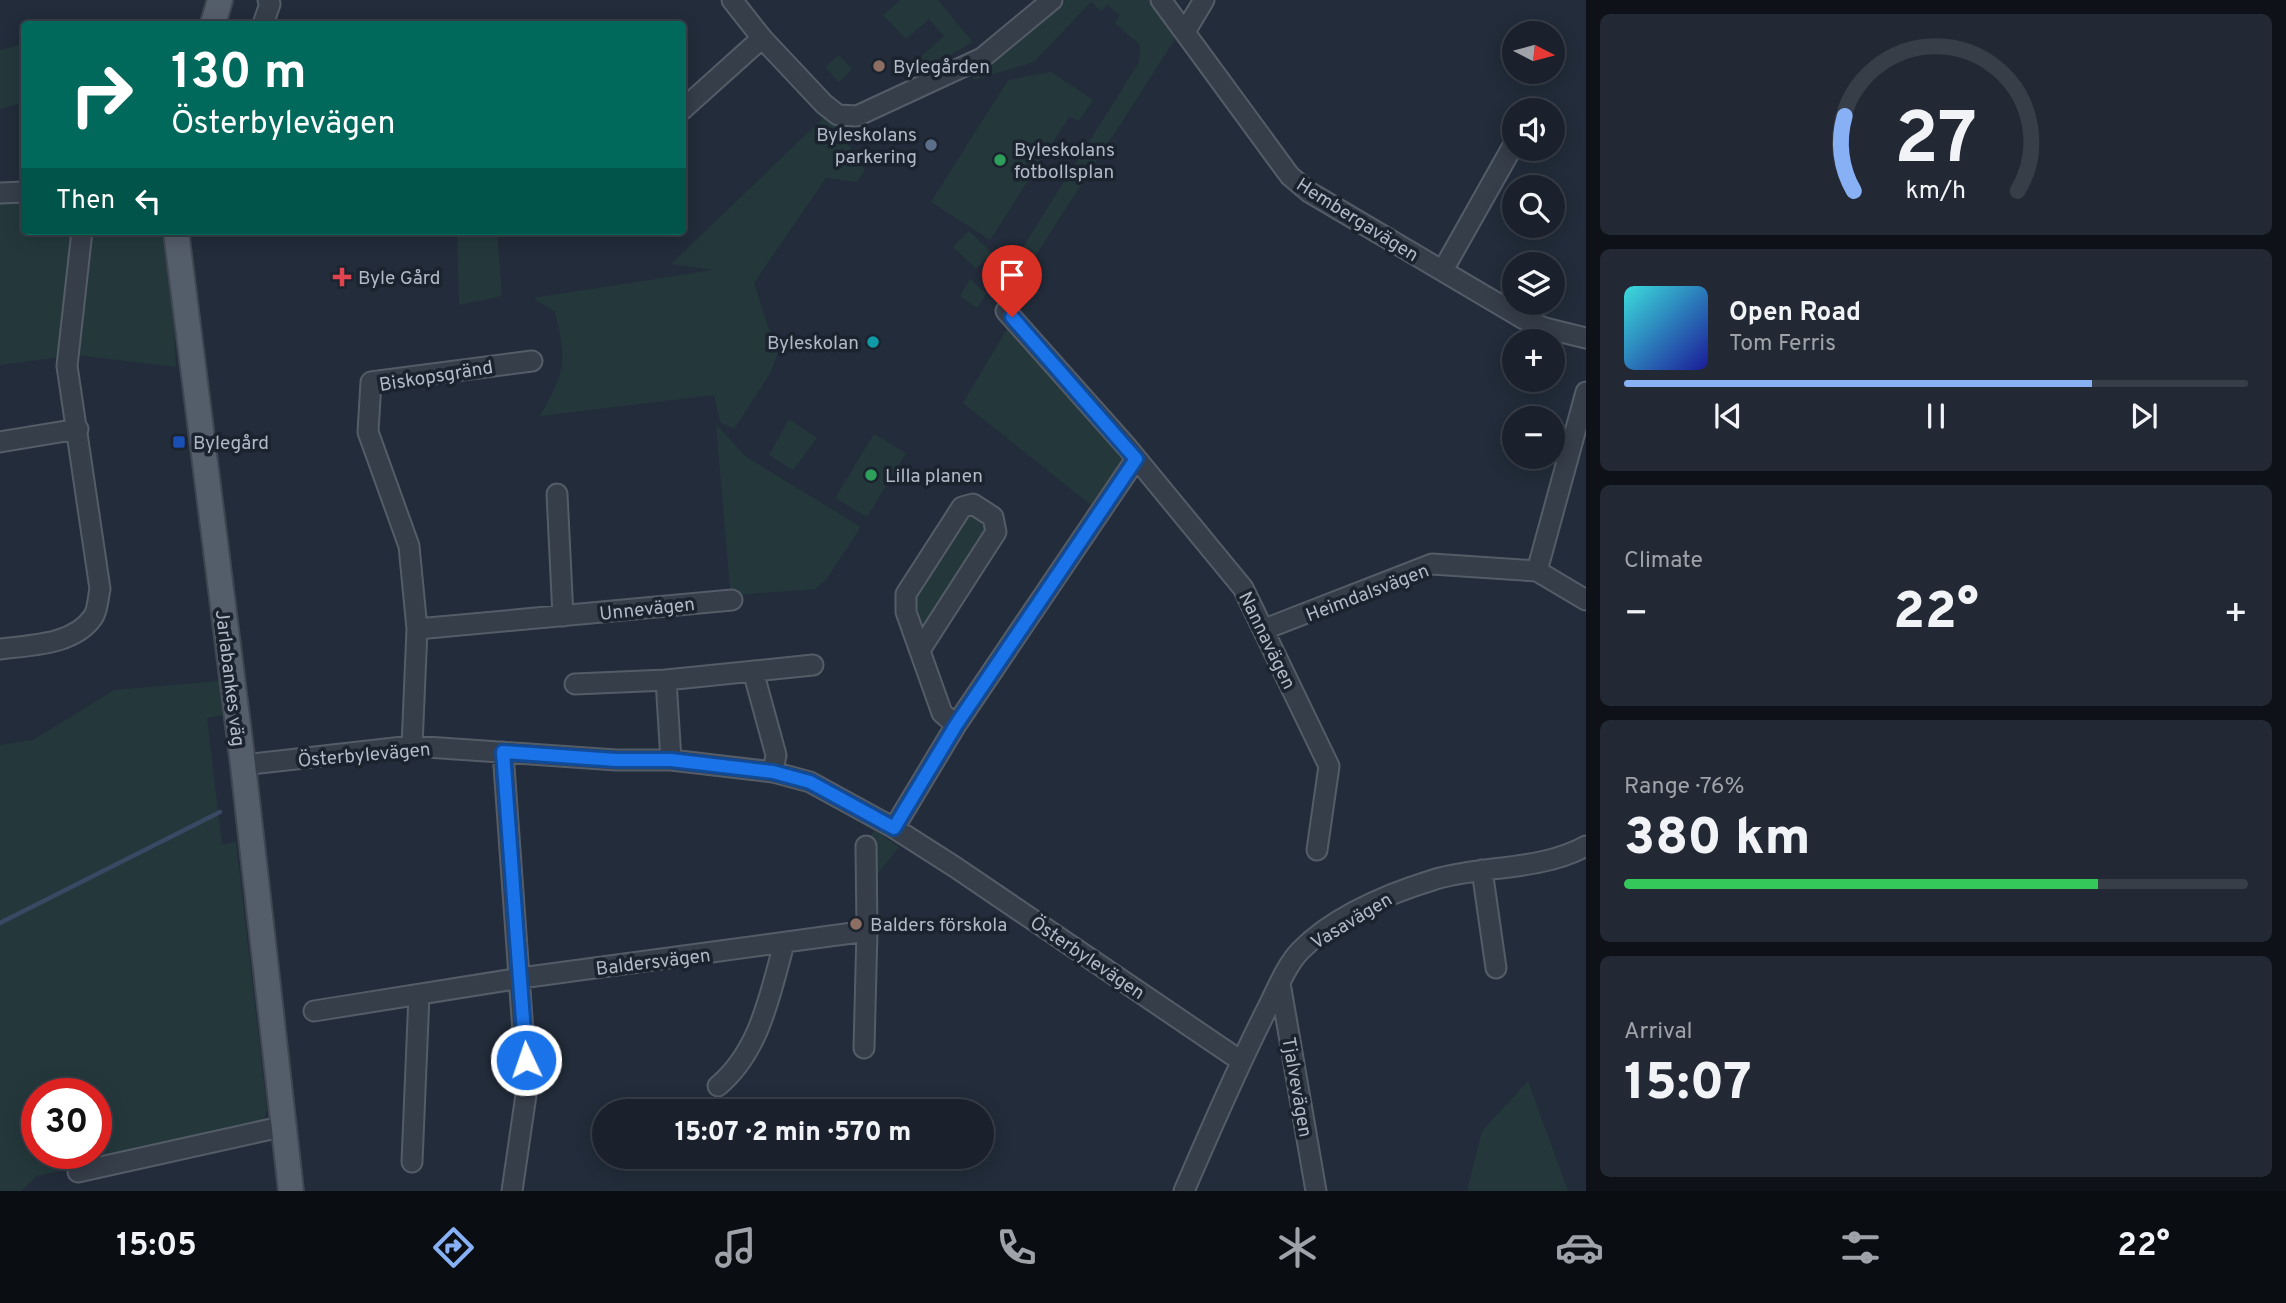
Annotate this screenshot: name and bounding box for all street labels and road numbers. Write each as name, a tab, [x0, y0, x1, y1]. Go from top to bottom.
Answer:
street label: Hembergavägen	[1291, 173, 1423, 268]
street label: Biskopsgränd	[378, 356, 495, 398]
street label: Heimdalsvägen	[1303, 559, 1433, 628]
street label: Nannavägen	[1232, 588, 1300, 694]
street label: Unnevägen	[598, 593, 696, 627]
street label: Jarlabankes väg	[209, 608, 249, 748]
street label: Österbylevägen	[297, 737, 432, 774]
street label: Vasavägen	[1307, 888, 1397, 955]
street label: Österbylevägen	[1025, 911, 1149, 1006]
street label: Baldersvägen	[594, 944, 712, 982]
street label: Tjalvevägen	[1275, 1035, 1317, 1139]

